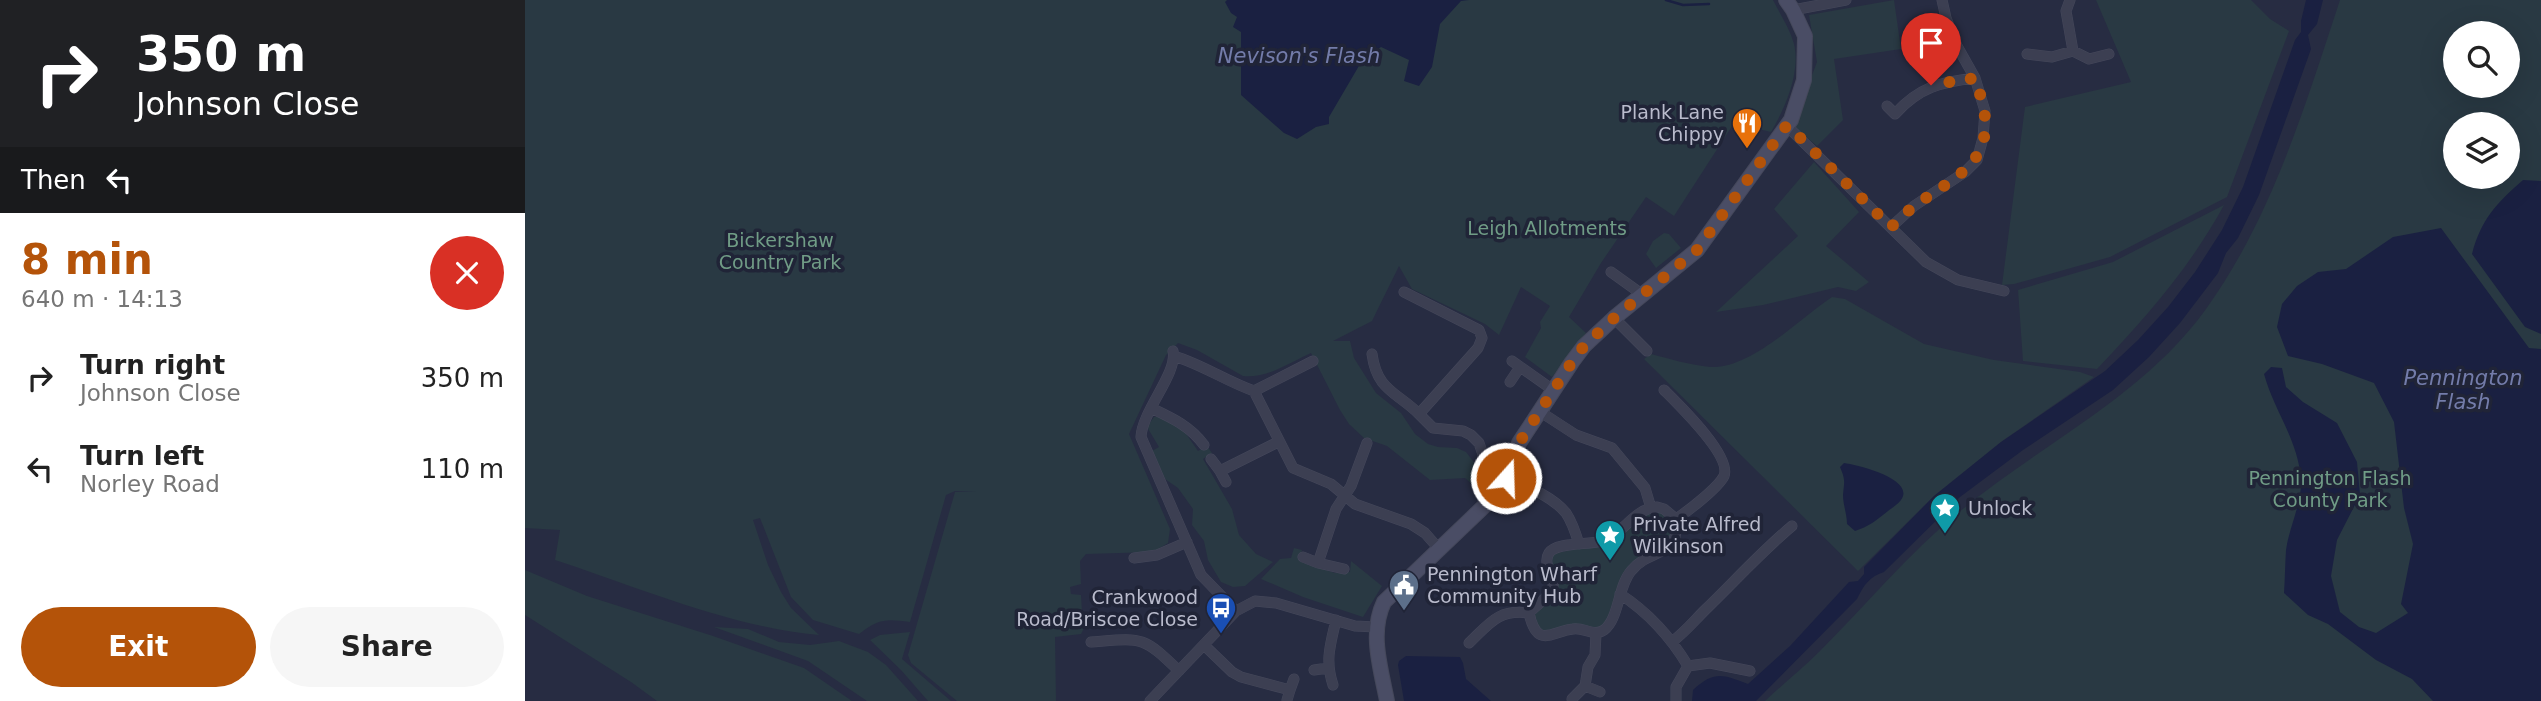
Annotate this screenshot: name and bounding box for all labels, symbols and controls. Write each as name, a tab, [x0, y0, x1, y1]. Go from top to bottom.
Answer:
pin	[1901, 13, 1961, 85]
map controls	[2443, 21, 2520, 189]
button: search	[2443, 21, 2520, 98]
icon: arrive	[1912, 24, 1950, 62]
text: 350 m	[136, 26, 306, 83]
icon: right	[21, 28, 112, 119]
water label: Nevison's Flash	[1218, 44, 1380, 68]
text: Johnson Close	[136, 85, 359, 123]
place label: Plank Lane Chippy	[1621, 101, 1724, 145]
restaurant icon: Plank Lane Chippy	[1730, 106, 1764, 150]
button: layers	[2443, 112, 2520, 189]
icon: left	[100, 161, 138, 199]
text: Then	[21, 165, 86, 195]
park label: Leigh Allotments	[1467, 217, 1627, 239]
park label: Bickershaw Country Park	[719, 229, 841, 273]
text: 8 min	[21, 235, 153, 284]
button: close	[430, 236, 504, 310]
text: 640 m · 14:13	[21, 286, 183, 312]
text: Turn right	[80, 350, 225, 380]
icon: right	[21, 359, 59, 397]
text: 350 m	[421, 363, 504, 393]
water label: Pennington Flash	[2403, 366, 2523, 414]
text: Johnson Close	[80, 380, 241, 406]
text: Turn left	[80, 441, 204, 471]
position arrow	[1469, 441, 1543, 515]
icon: left	[21, 450, 59, 488]
text: 110 m	[421, 454, 504, 484]
park label: Pennington Flash County Park	[2249, 467, 2411, 511]
text: Norley Road	[80, 471, 220, 497]
place icon: Unlock	[1928, 491, 1962, 535]
place label: Unlock	[1968, 497, 2032, 519]
place label: Private Alfred Wilkinson	[1633, 513, 1761, 557]
place icon: Private Alfred Wilkinson	[1593, 518, 1627, 562]
place label: Pennington Wharf Community Hub	[1427, 563, 1598, 607]
public building icon: Pennington Wharf Community Hub	[1387, 568, 1421, 612]
place label: Crankwood Road/Briscoe Close	[1016, 586, 1198, 630]
bus stop icon: Crankwood Road/Briscoe Close	[1204, 591, 1238, 635]
button: Exit	[21, 607, 256, 687]
button: Share	[270, 607, 504, 687]

